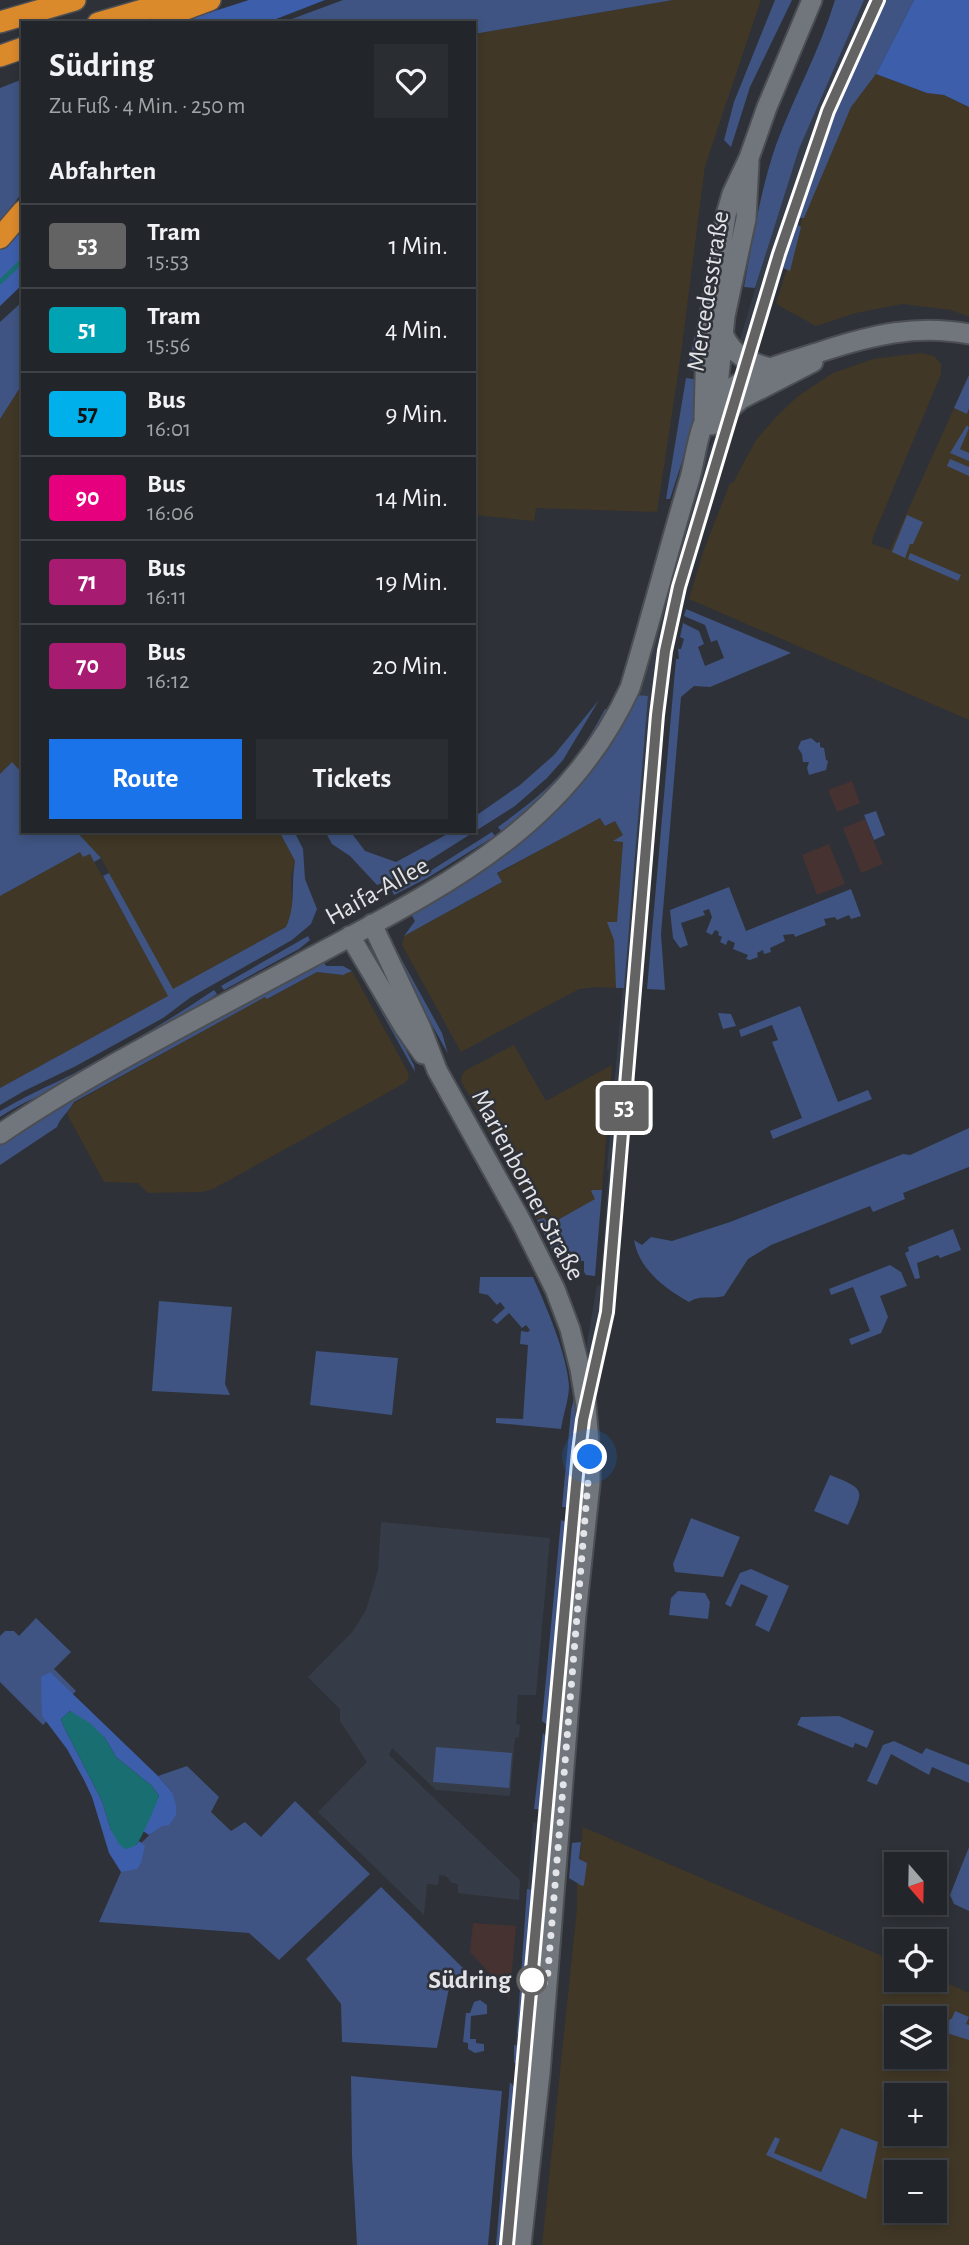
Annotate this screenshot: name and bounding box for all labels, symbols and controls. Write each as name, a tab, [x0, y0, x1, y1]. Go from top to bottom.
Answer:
button: heart	[374, 44, 448, 118]
text: Südring	[49, 50, 154, 83]
text: Zu Fuß · 4 Min. · 250 m	[49, 95, 246, 118]
text: Abfahrten	[49, 158, 156, 184]
street label: Mercedesstraße	[682, 209, 734, 373]
text: Tram	[147, 219, 201, 245]
text: 1 Min.	[389, 233, 448, 259]
text: 53	[77, 234, 98, 258]
text: 15:53	[147, 250, 189, 273]
text: Tram	[147, 303, 201, 329]
text: 4 Min.	[385, 317, 448, 343]
text: 51	[78, 318, 97, 342]
text: 15:56	[147, 334, 190, 357]
text: Bus	[147, 387, 186, 413]
text: 9 Min.	[385, 401, 448, 427]
text: 57	[77, 402, 98, 426]
text: 16:01	[147, 418, 191, 441]
text: Bus	[147, 471, 186, 497]
text: 14 Min.	[376, 485, 448, 511]
text: 90	[75, 486, 100, 510]
text: 16:06	[147, 502, 194, 525]
text: Bus	[147, 555, 186, 581]
text: 19 Min.	[376, 569, 448, 595]
text: 71	[78, 570, 97, 594]
text: 16:11	[147, 586, 187, 609]
text: Bus	[147, 639, 186, 665]
text: 20 Min.	[372, 653, 448, 679]
text: 70	[76, 654, 99, 678]
text: 16:12	[147, 670, 189, 693]
button: Route	[49, 739, 242, 819]
button: Tickets	[256, 739, 448, 819]
street label: Haifa-Allee	[321, 852, 433, 930]
street label: Marienborner Straße	[467, 1085, 589, 1285]
line badge: 53	[592, 1085, 656, 1131]
text: 53	[614, 1096, 634, 1120]
your location	[572, 1439, 607, 1474]
north arrow	[884, 1852, 947, 1914]
map controls	[884, 1852, 947, 2223]
button: locate	[884, 1929, 947, 1992]
marker: Südring	[517, 1965, 547, 1995]
place label: Südring	[428, 1967, 512, 1993]
button: layers	[884, 2006, 947, 2069]
button: +	[884, 2083, 947, 2146]
button: −	[884, 2160, 947, 2223]

